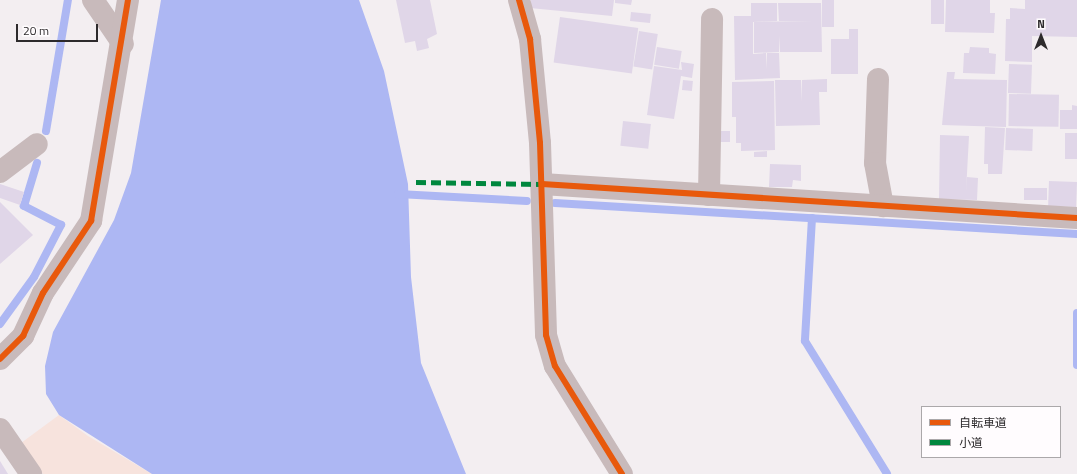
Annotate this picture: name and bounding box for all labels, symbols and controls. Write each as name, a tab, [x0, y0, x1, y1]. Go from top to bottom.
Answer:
scale bar	[18, 16, 100, 42]
north arrow	[1021, 16, 1061, 56]
text: N	[1037, 16, 1045, 32]
text: 20 m	[23, 21, 49, 40]
legend	[921, 406, 1061, 458]
text: 自転車道	[959, 413, 1007, 432]
text: 小道	[959, 433, 983, 452]

